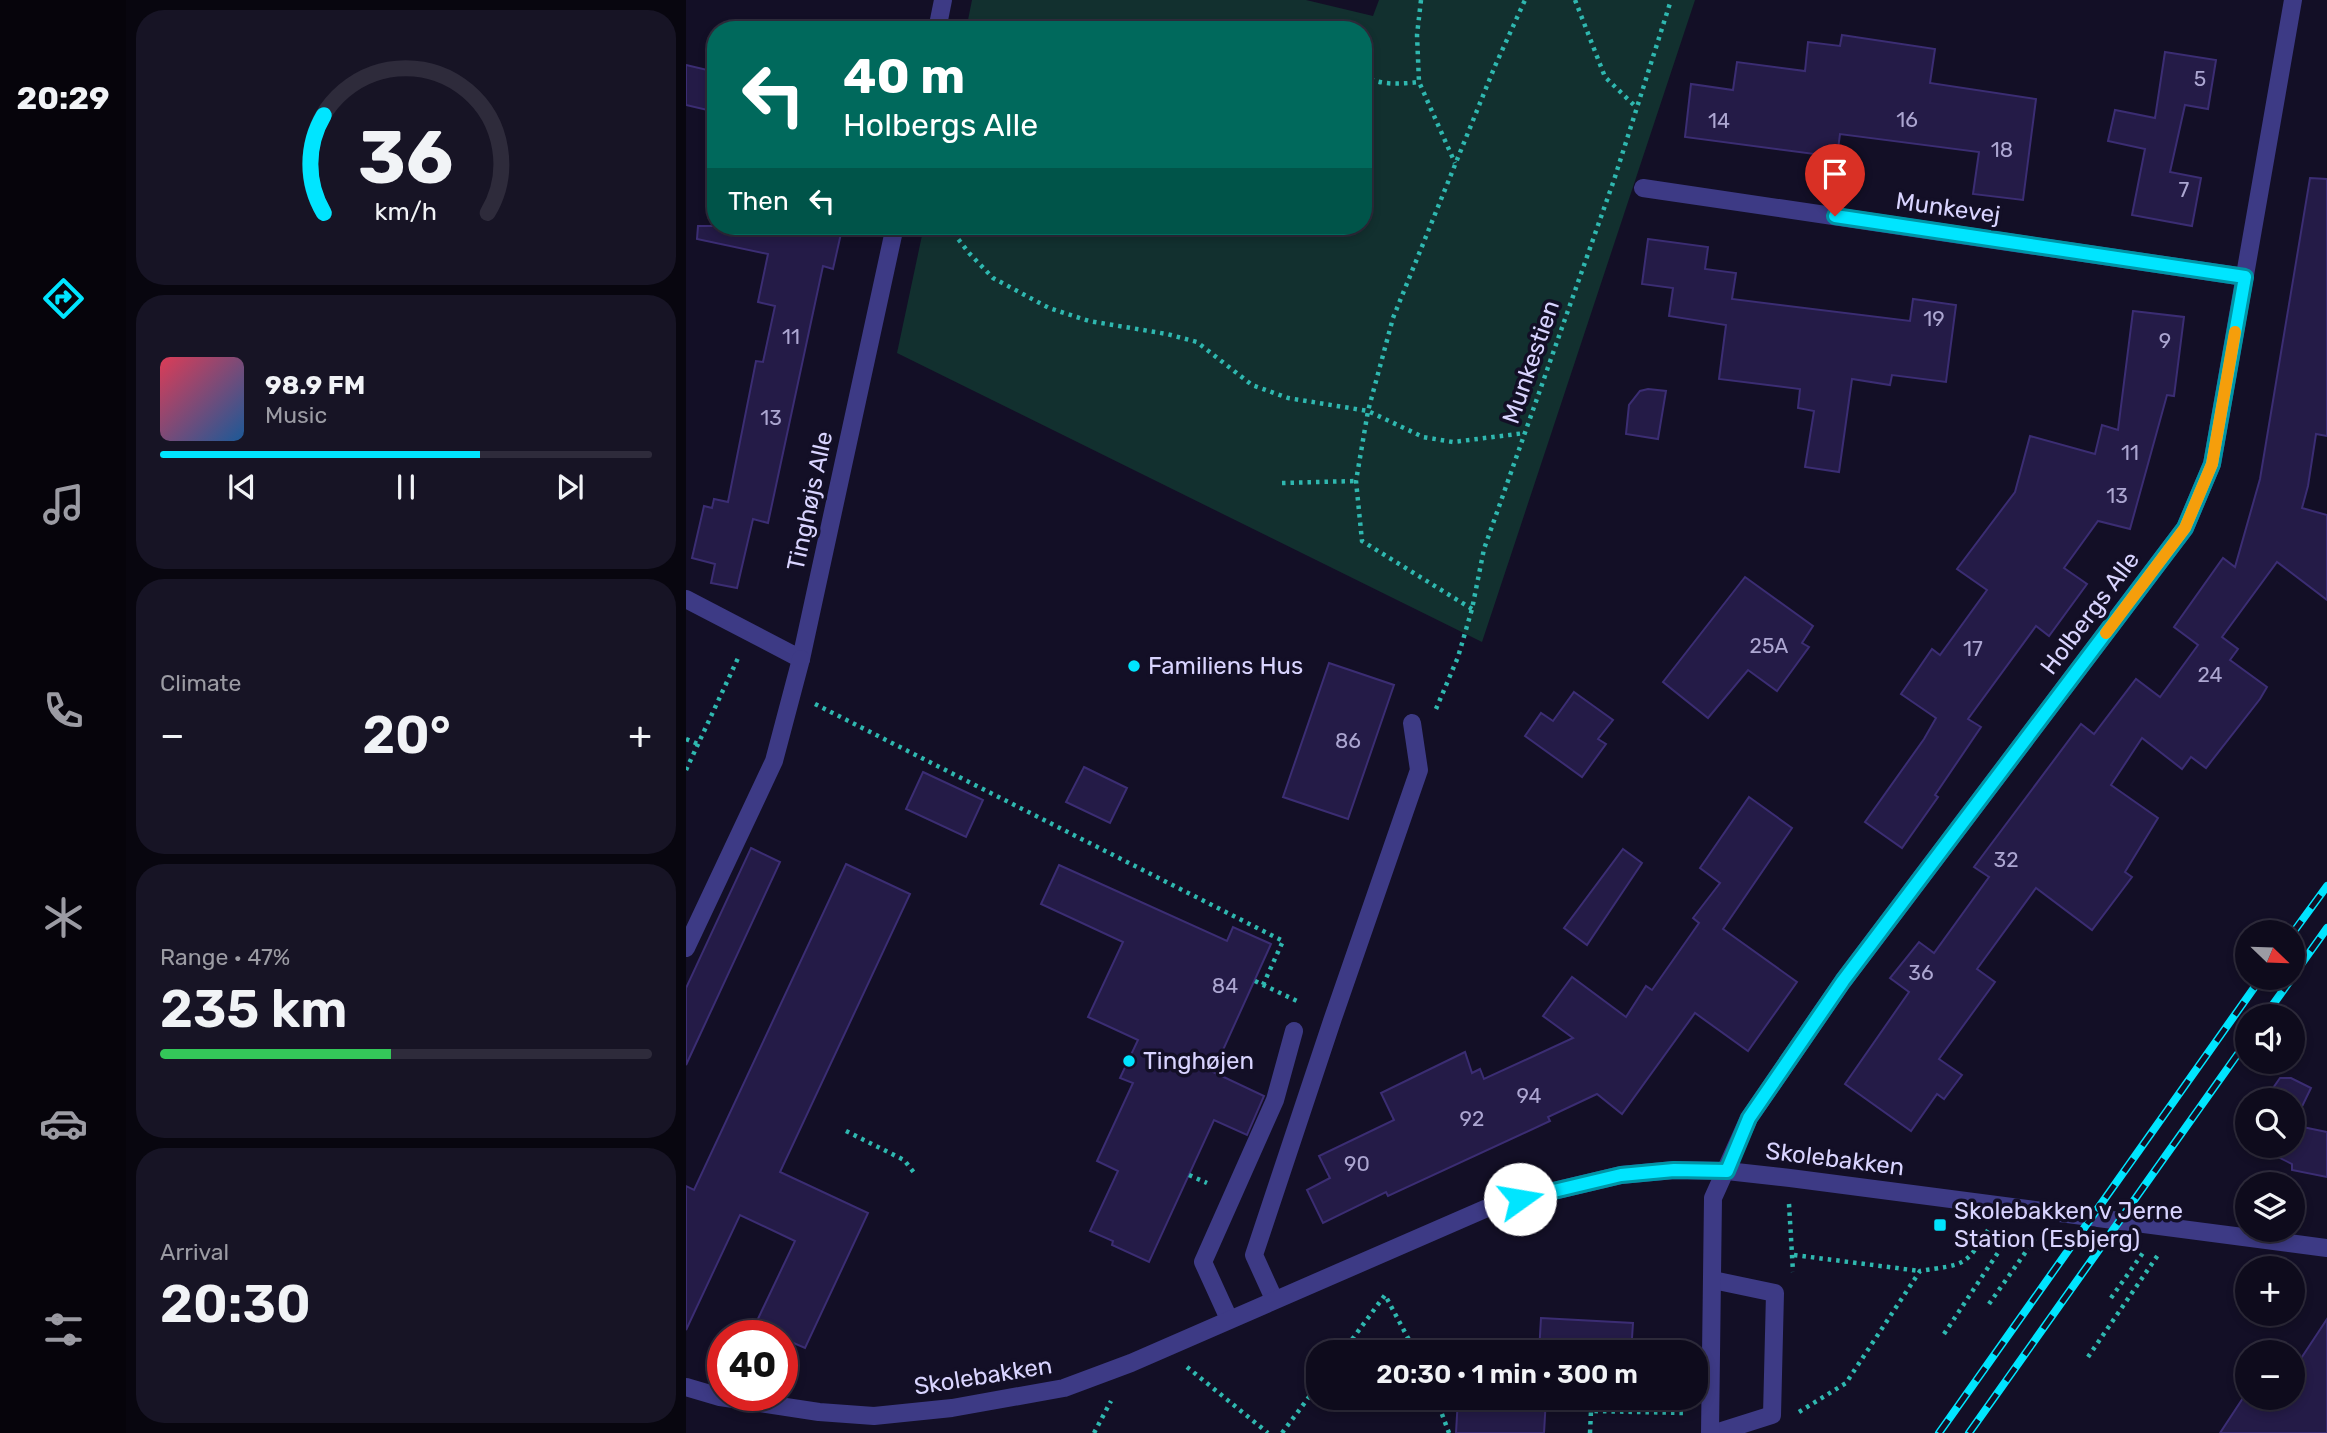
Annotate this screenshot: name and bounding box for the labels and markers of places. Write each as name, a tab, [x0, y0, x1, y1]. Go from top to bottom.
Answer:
pin	[1805, 144, 1865, 216]
place label: Familiens Hus	[1148, 652, 1303, 680]
marker: Familiens Hus	[1126, 658, 1142, 674]
place label: Tinghøjen	[1143, 1047, 1254, 1075]
marker: Tinghøjen	[1121, 1053, 1137, 1069]
place label: Skolebakken v Jerne Station (Esbjerg)	[1954, 1197, 2183, 1253]
marker: Skolebakken v Jerne Station (Esbjerg)	[1932, 1217, 1948, 1233]

